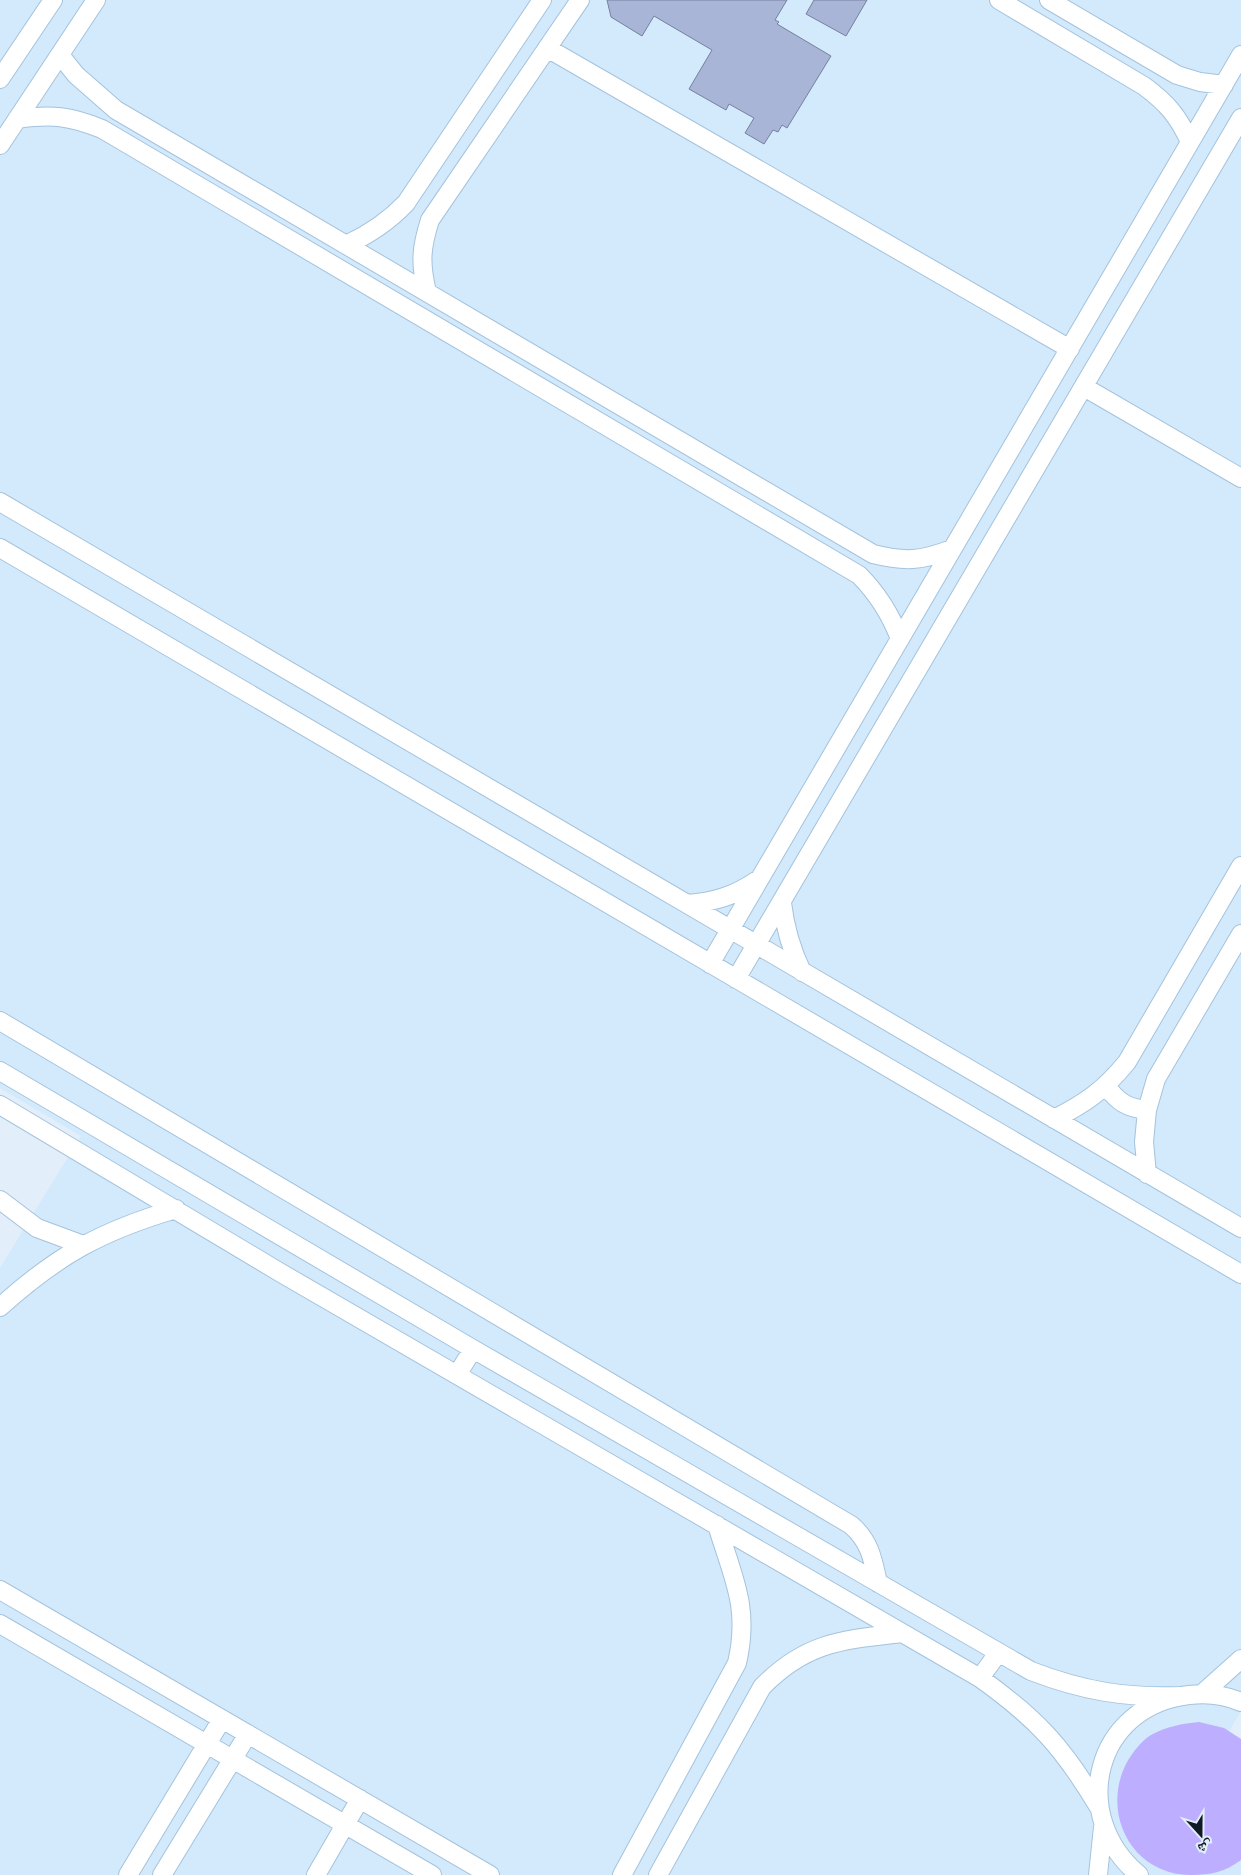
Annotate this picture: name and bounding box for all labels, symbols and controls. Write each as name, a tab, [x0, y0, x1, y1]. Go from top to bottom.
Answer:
north arrow	[1176, 1810, 1226, 1860]
text: ش	[1195, 1836, 1216, 1858]

